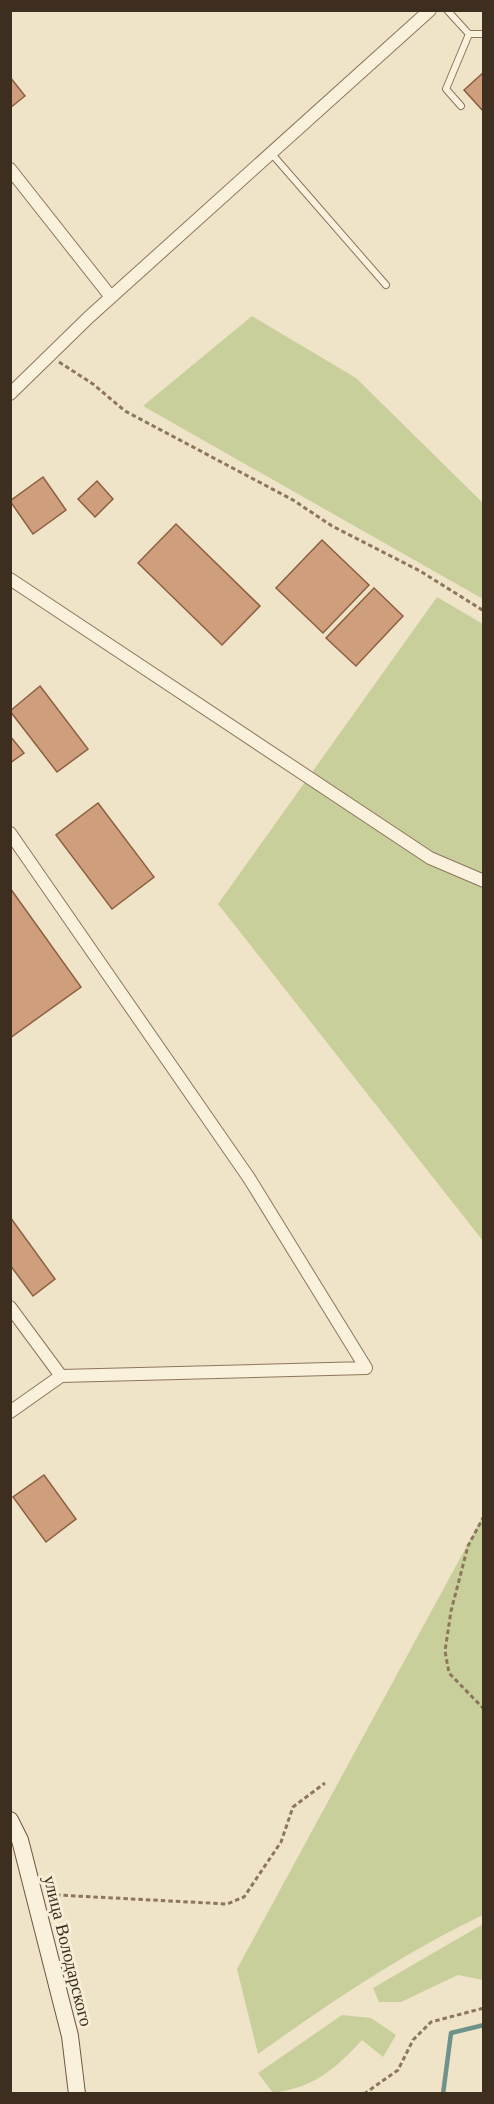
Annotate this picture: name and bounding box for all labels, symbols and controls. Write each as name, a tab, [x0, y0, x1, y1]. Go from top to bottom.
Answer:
street label: улица Володарского	[39, 1873, 97, 2029]

